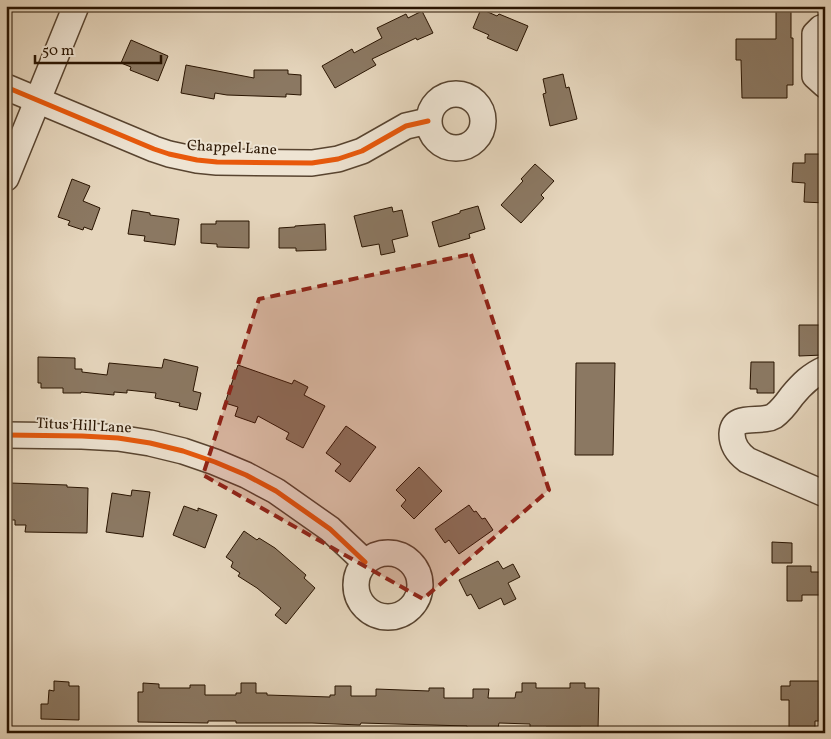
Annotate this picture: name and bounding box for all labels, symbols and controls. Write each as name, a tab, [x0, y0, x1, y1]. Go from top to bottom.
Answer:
scale bar	[35, 32, 161, 64]
text: 50 m	[42, 41, 74, 62]
street label: Chappel Lane	[186, 136, 277, 161]
street label: Titus Hill Lane	[36, 414, 132, 439]

